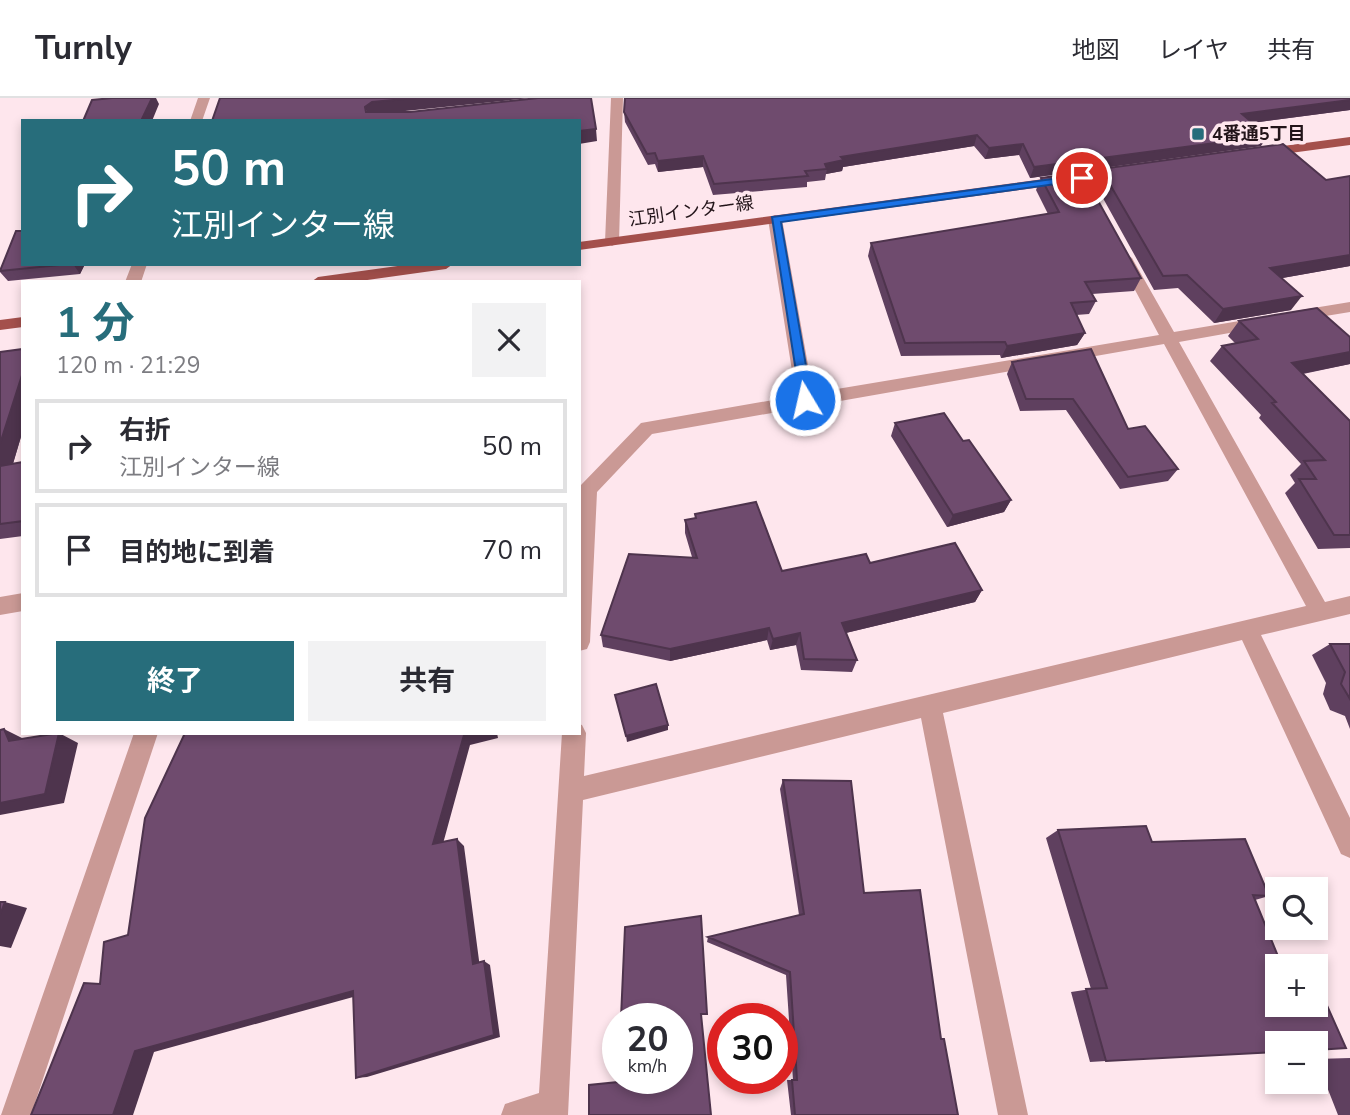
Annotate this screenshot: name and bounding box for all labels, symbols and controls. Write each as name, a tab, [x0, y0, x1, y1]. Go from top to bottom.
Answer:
text: Turnly	[35, 26, 132, 71]
text: 地図	[1072, 34, 1120, 66]
text: レイヤ	[1158, 34, 1229, 66]
text: 共有	[1267, 34, 1315, 66]
place label: 4番通5丁目	[1212, 122, 1306, 146]
marker: 4番通5丁目	[1190, 126, 1206, 142]
text: 50 m	[171, 135, 286, 202]
icon: right	[56, 147, 147, 238]
pin	[1052, 148, 1112, 208]
icon: arrive	[1063, 159, 1101, 197]
street label: 江別インター線	[627, 190, 755, 232]
text: 江別インター線	[171, 204, 395, 247]
text: 1 分	[56, 295, 135, 352]
button: close	[472, 303, 546, 377]
text: 120 m · 21:29	[56, 350, 201, 381]
position arrow	[768, 363, 842, 437]
text: 右折	[119, 413, 171, 448]
icon: right	[60, 427, 98, 465]
text: 50 m	[482, 429, 542, 464]
text: 江別インター線	[119, 452, 280, 483]
icon: arrive	[60, 531, 98, 569]
text: 70 m	[482, 533, 542, 568]
text: 目的地に到着	[119, 535, 275, 570]
button: 終了	[56, 641, 294, 721]
button: 共有	[308, 641, 546, 721]
map controls	[1265, 877, 1328, 1094]
button: search	[1265, 877, 1328, 940]
button: +	[1265, 954, 1328, 1017]
speed limit sign: 30	[707, 1003, 798, 1094]
text: 20	[626, 1016, 669, 1063]
button: −	[1265, 1031, 1328, 1094]
text: km/h	[628, 1054, 667, 1078]

